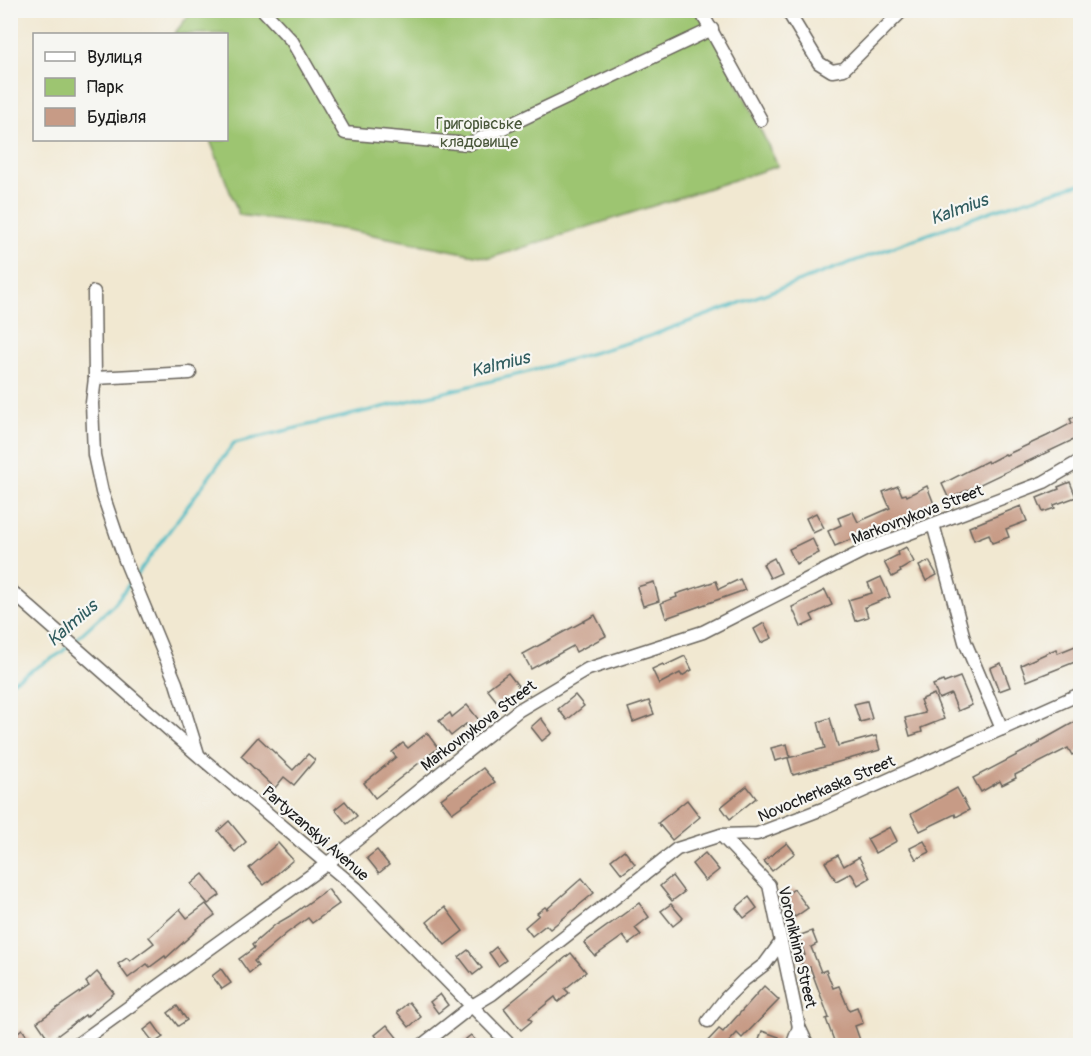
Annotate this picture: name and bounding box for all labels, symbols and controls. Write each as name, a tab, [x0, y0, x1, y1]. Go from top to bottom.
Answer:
legend	[33, 33, 228, 141]
text: Вулиця	[87, 46, 142, 69]
text: Парк	[87, 76, 124, 99]
text: Будівля	[87, 106, 146, 129]
park label: Григорівське кладовище	[436, 114, 522, 152]
water label: Kalmius	[927, 188, 993, 231]
water label: Kalmius	[468, 346, 534, 383]
street label: Markovnykova Street	[849, 480, 987, 549]
water label: Kalmius	[42, 594, 104, 652]
street label: Markovnykova Street	[417, 676, 541, 776]
street label: Novocherkaska Street	[755, 751, 898, 827]
street label: Partyzanskyi Avenue	[258, 782, 373, 886]
street label: Voronikhina Street	[773, 884, 821, 1011]

